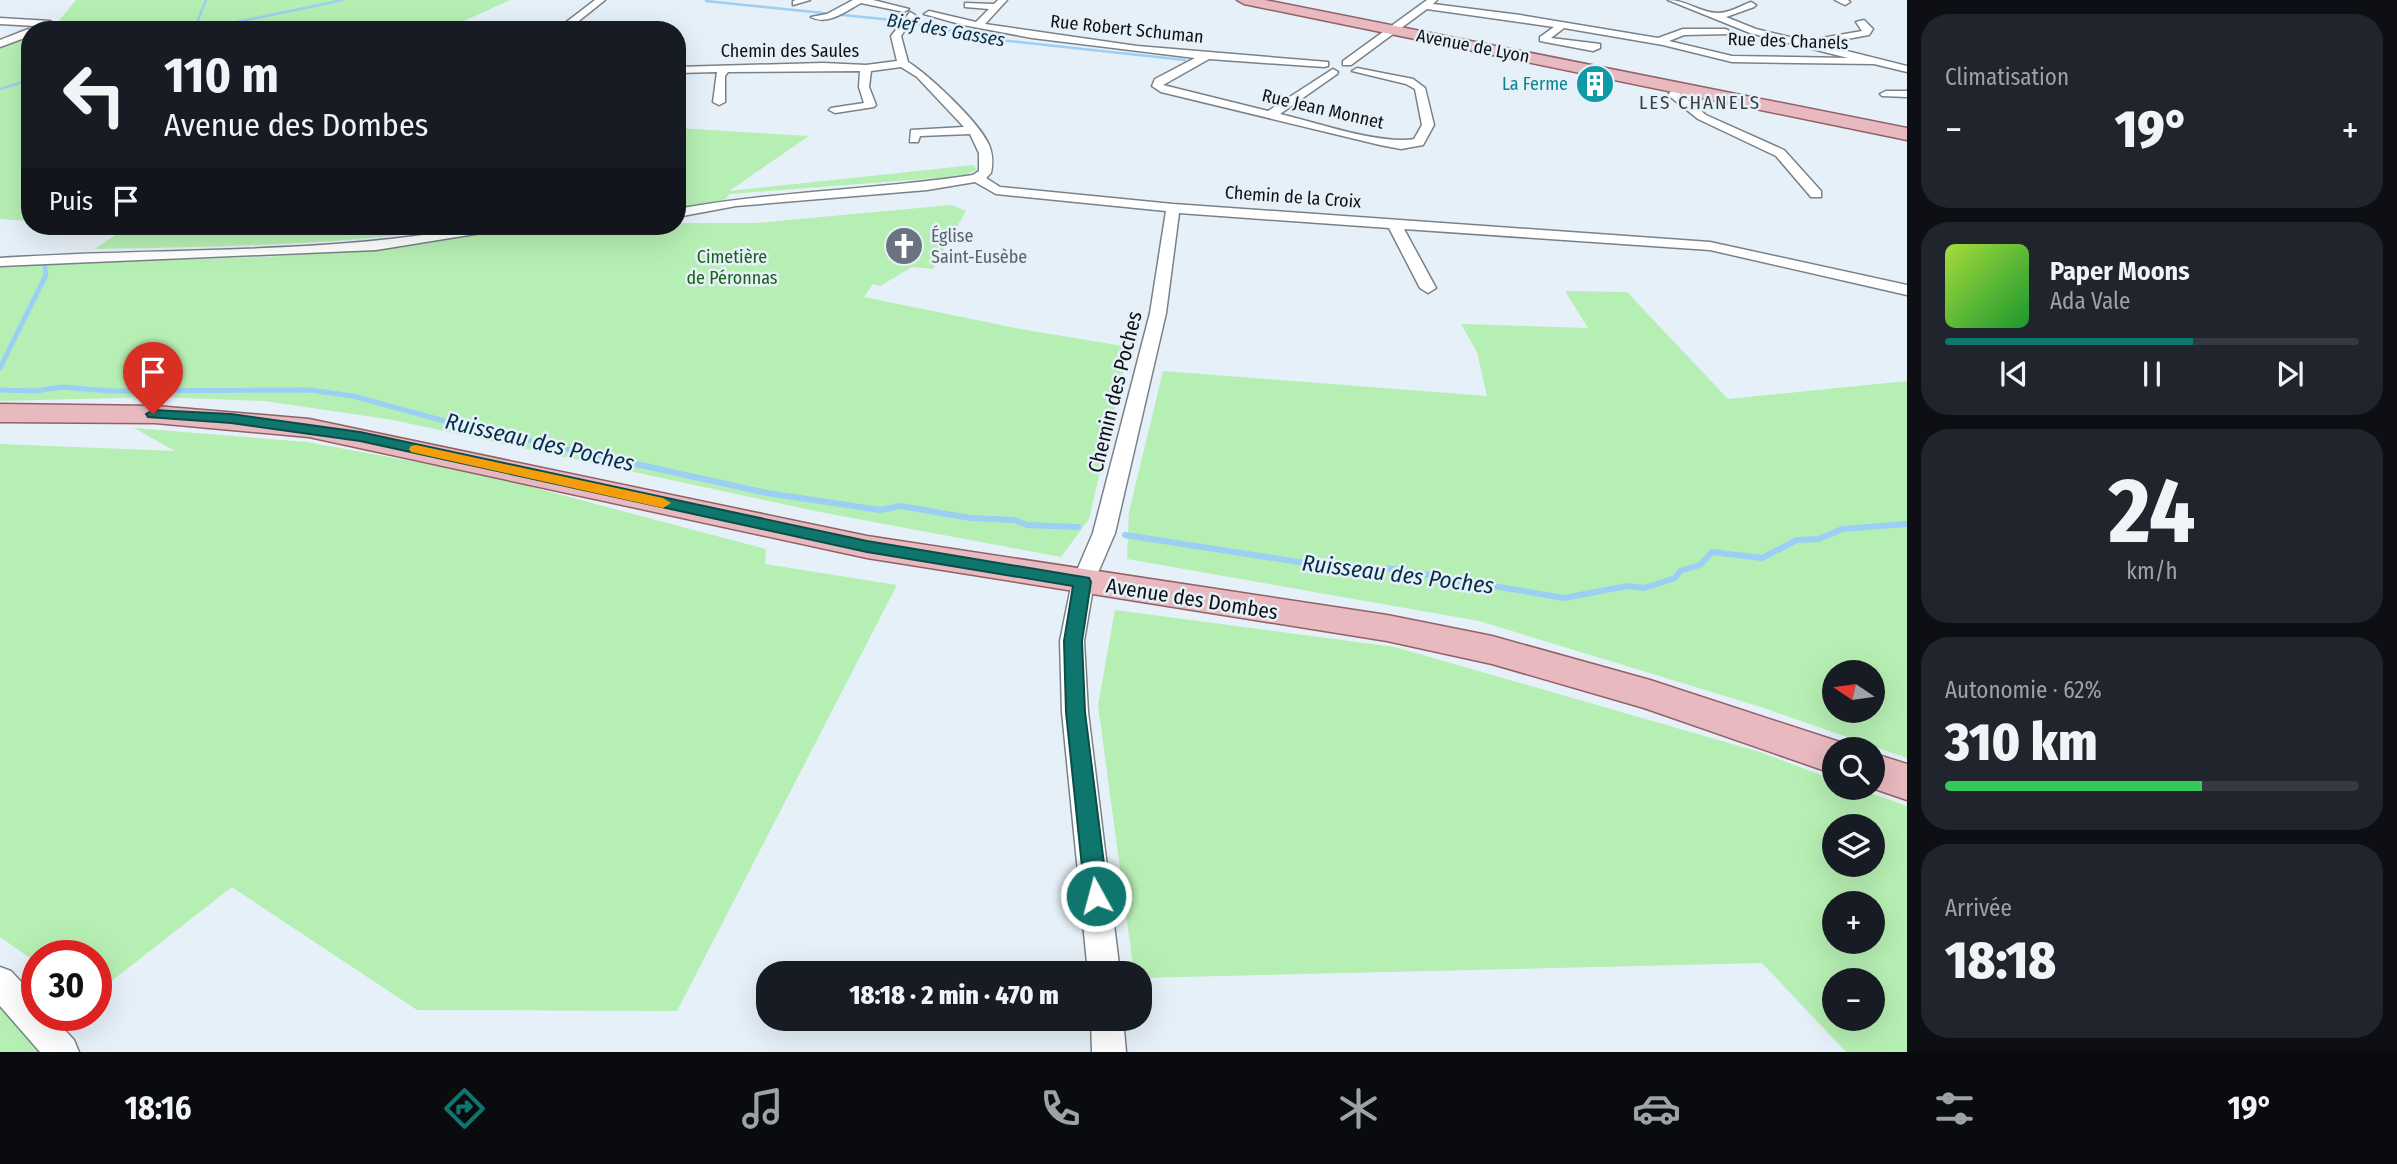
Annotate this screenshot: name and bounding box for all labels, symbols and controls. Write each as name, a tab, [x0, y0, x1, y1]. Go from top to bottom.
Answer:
water label: Bief des Gasses	[885, 8, 1007, 52]
street label: Rue Robert Schuman	[1049, 10, 1205, 48]
street label: Avenue de Lyon	[1415, 24, 1531, 68]
street label: Rue des Chanels	[1727, 28, 1849, 54]
street label: Chemin des Saules	[721, 40, 859, 62]
text: 110 m	[164, 46, 279, 105]
icon: left	[49, 49, 140, 140]
building icon: La Ferme	[1574, 63, 1616, 105]
text: Climatisation	[1945, 63, 2069, 91]
place label: La Ferme	[1502, 73, 1568, 95]
street label: Rue Jean Monnet	[1260, 84, 1386, 134]
district label: LES CHANELS	[1639, 91, 1761, 114]
text: 19°	[2115, 98, 2189, 161]
text: Avenue des Dombes	[164, 106, 428, 144]
text: −	[1945, 107, 1962, 153]
text: +	[2342, 107, 2359, 153]
street label: Chemin de la Croix	[1224, 181, 1362, 213]
icon: arrive	[107, 182, 145, 220]
text: Puis	[49, 186, 93, 217]
place label: Église Saint-Eusèbe	[931, 224, 1027, 268]
church icon: Église Saint-Eusèbe	[883, 225, 925, 267]
park label: Cimetière de Péronnas	[686, 246, 778, 289]
text: Paper Moons	[2050, 256, 2190, 287]
text: Ada Vale	[2050, 287, 2130, 315]
street label: Chemin des Poches	[1082, 308, 1148, 476]
pin	[123, 342, 183, 414]
icon: arrive	[134, 353, 172, 391]
icon: previous	[1995, 355, 2033, 393]
icon: pause	[2133, 355, 2171, 393]
icon: next	[2271, 355, 2309, 393]
water label: Ruisseau des Poches	[443, 407, 637, 477]
text: 24	[2108, 457, 2196, 566]
water label: Ruisseau des Poches	[1300, 548, 1496, 600]
text: km/h	[2126, 557, 2178, 585]
street label: Avenue des Dombes	[1104, 573, 1280, 625]
north arrow	[1822, 660, 1885, 723]
map controls	[1822, 660, 1885, 1031]
text: Autonomie · 62%	[1945, 676, 2102, 704]
text: 310 km	[1945, 711, 2097, 774]
button: search	[1822, 737, 1885, 800]
button: layers	[1822, 814, 1885, 877]
position arrow	[1059, 859, 1133, 933]
button: +	[1822, 891, 1885, 954]
text: Arrivée	[1945, 894, 2012, 922]
text: 18:18	[1945, 929, 2056, 992]
speed limit sign: 30	[21, 940, 112, 1031]
button: −	[1822, 968, 1885, 1031]
text: 18:18 · 2 min · 470 m	[849, 980, 1059, 1011]
icon: directions	[440, 1084, 489, 1133]
icon: music	[738, 1084, 787, 1133]
icon: phone	[1036, 1084, 1085, 1133]
icon: climate	[1334, 1084, 1383, 1133]
icon: car	[1632, 1084, 1681, 1133]
icon: filters	[1930, 1084, 1979, 1133]
text: 18:16	[124, 1089, 191, 1127]
text: 19°	[2227, 1089, 2272, 1127]

